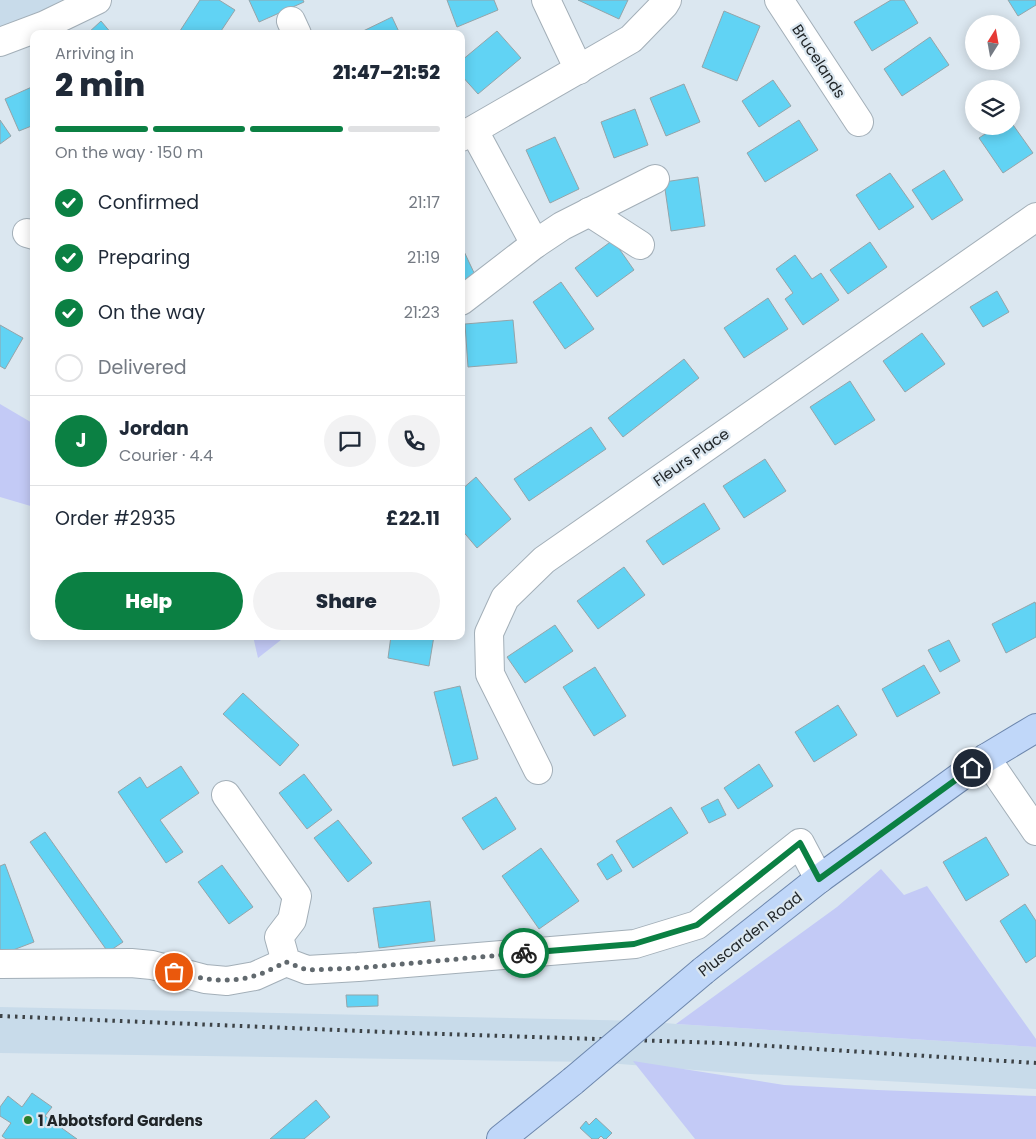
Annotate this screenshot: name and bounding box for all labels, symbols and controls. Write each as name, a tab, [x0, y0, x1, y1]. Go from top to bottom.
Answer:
north arrow	[965, 15, 1020, 70]
map controls	[965, 15, 1020, 135]
street label: Brucelands	[787, 20, 851, 102]
text: Arriving in	[55, 42, 134, 65]
text: 21:47–21:52	[333, 59, 440, 86]
text: 2 min	[55, 62, 145, 107]
button: layers	[965, 80, 1020, 135]
text: On the way · 150 m	[55, 141, 203, 164]
icon: check	[55, 189, 83, 217]
text: Confirmed	[98, 189, 199, 216]
text: 21:17	[408, 191, 440, 214]
icon: check	[55, 244, 83, 272]
text: Preparing	[98, 244, 190, 271]
text: 21:19	[407, 246, 440, 269]
icon: check	[55, 299, 83, 327]
text: On the way	[98, 299, 205, 326]
text: 21:23	[404, 301, 440, 324]
text: Delivered	[98, 354, 187, 381]
text: Jordan	[119, 415, 189, 442]
button: chat	[324, 415, 376, 467]
button: phone	[388, 415, 440, 467]
street label: Fleurs Place	[649, 423, 733, 491]
text: J	[76, 427, 86, 454]
text: Courier · 4.4	[119, 444, 213, 467]
text: Order #2935	[55, 505, 176, 532]
text: £22.11	[386, 505, 440, 532]
button: Help	[55, 572, 243, 630]
button: Share	[253, 572, 440, 630]
pin	[951, 747, 993, 789]
icon: home	[958, 754, 986, 782]
street label: Pluscarden Road	[694, 887, 806, 981]
courier	[499, 928, 549, 978]
icon: bike	[510, 939, 538, 967]
pin	[153, 951, 195, 993]
icon: bag	[160, 958, 188, 986]
place label: 1 Abbotsford Gardens	[38, 1110, 203, 1131]
marker: 1 Abbotsford Gardens	[22, 1114, 34, 1126]

